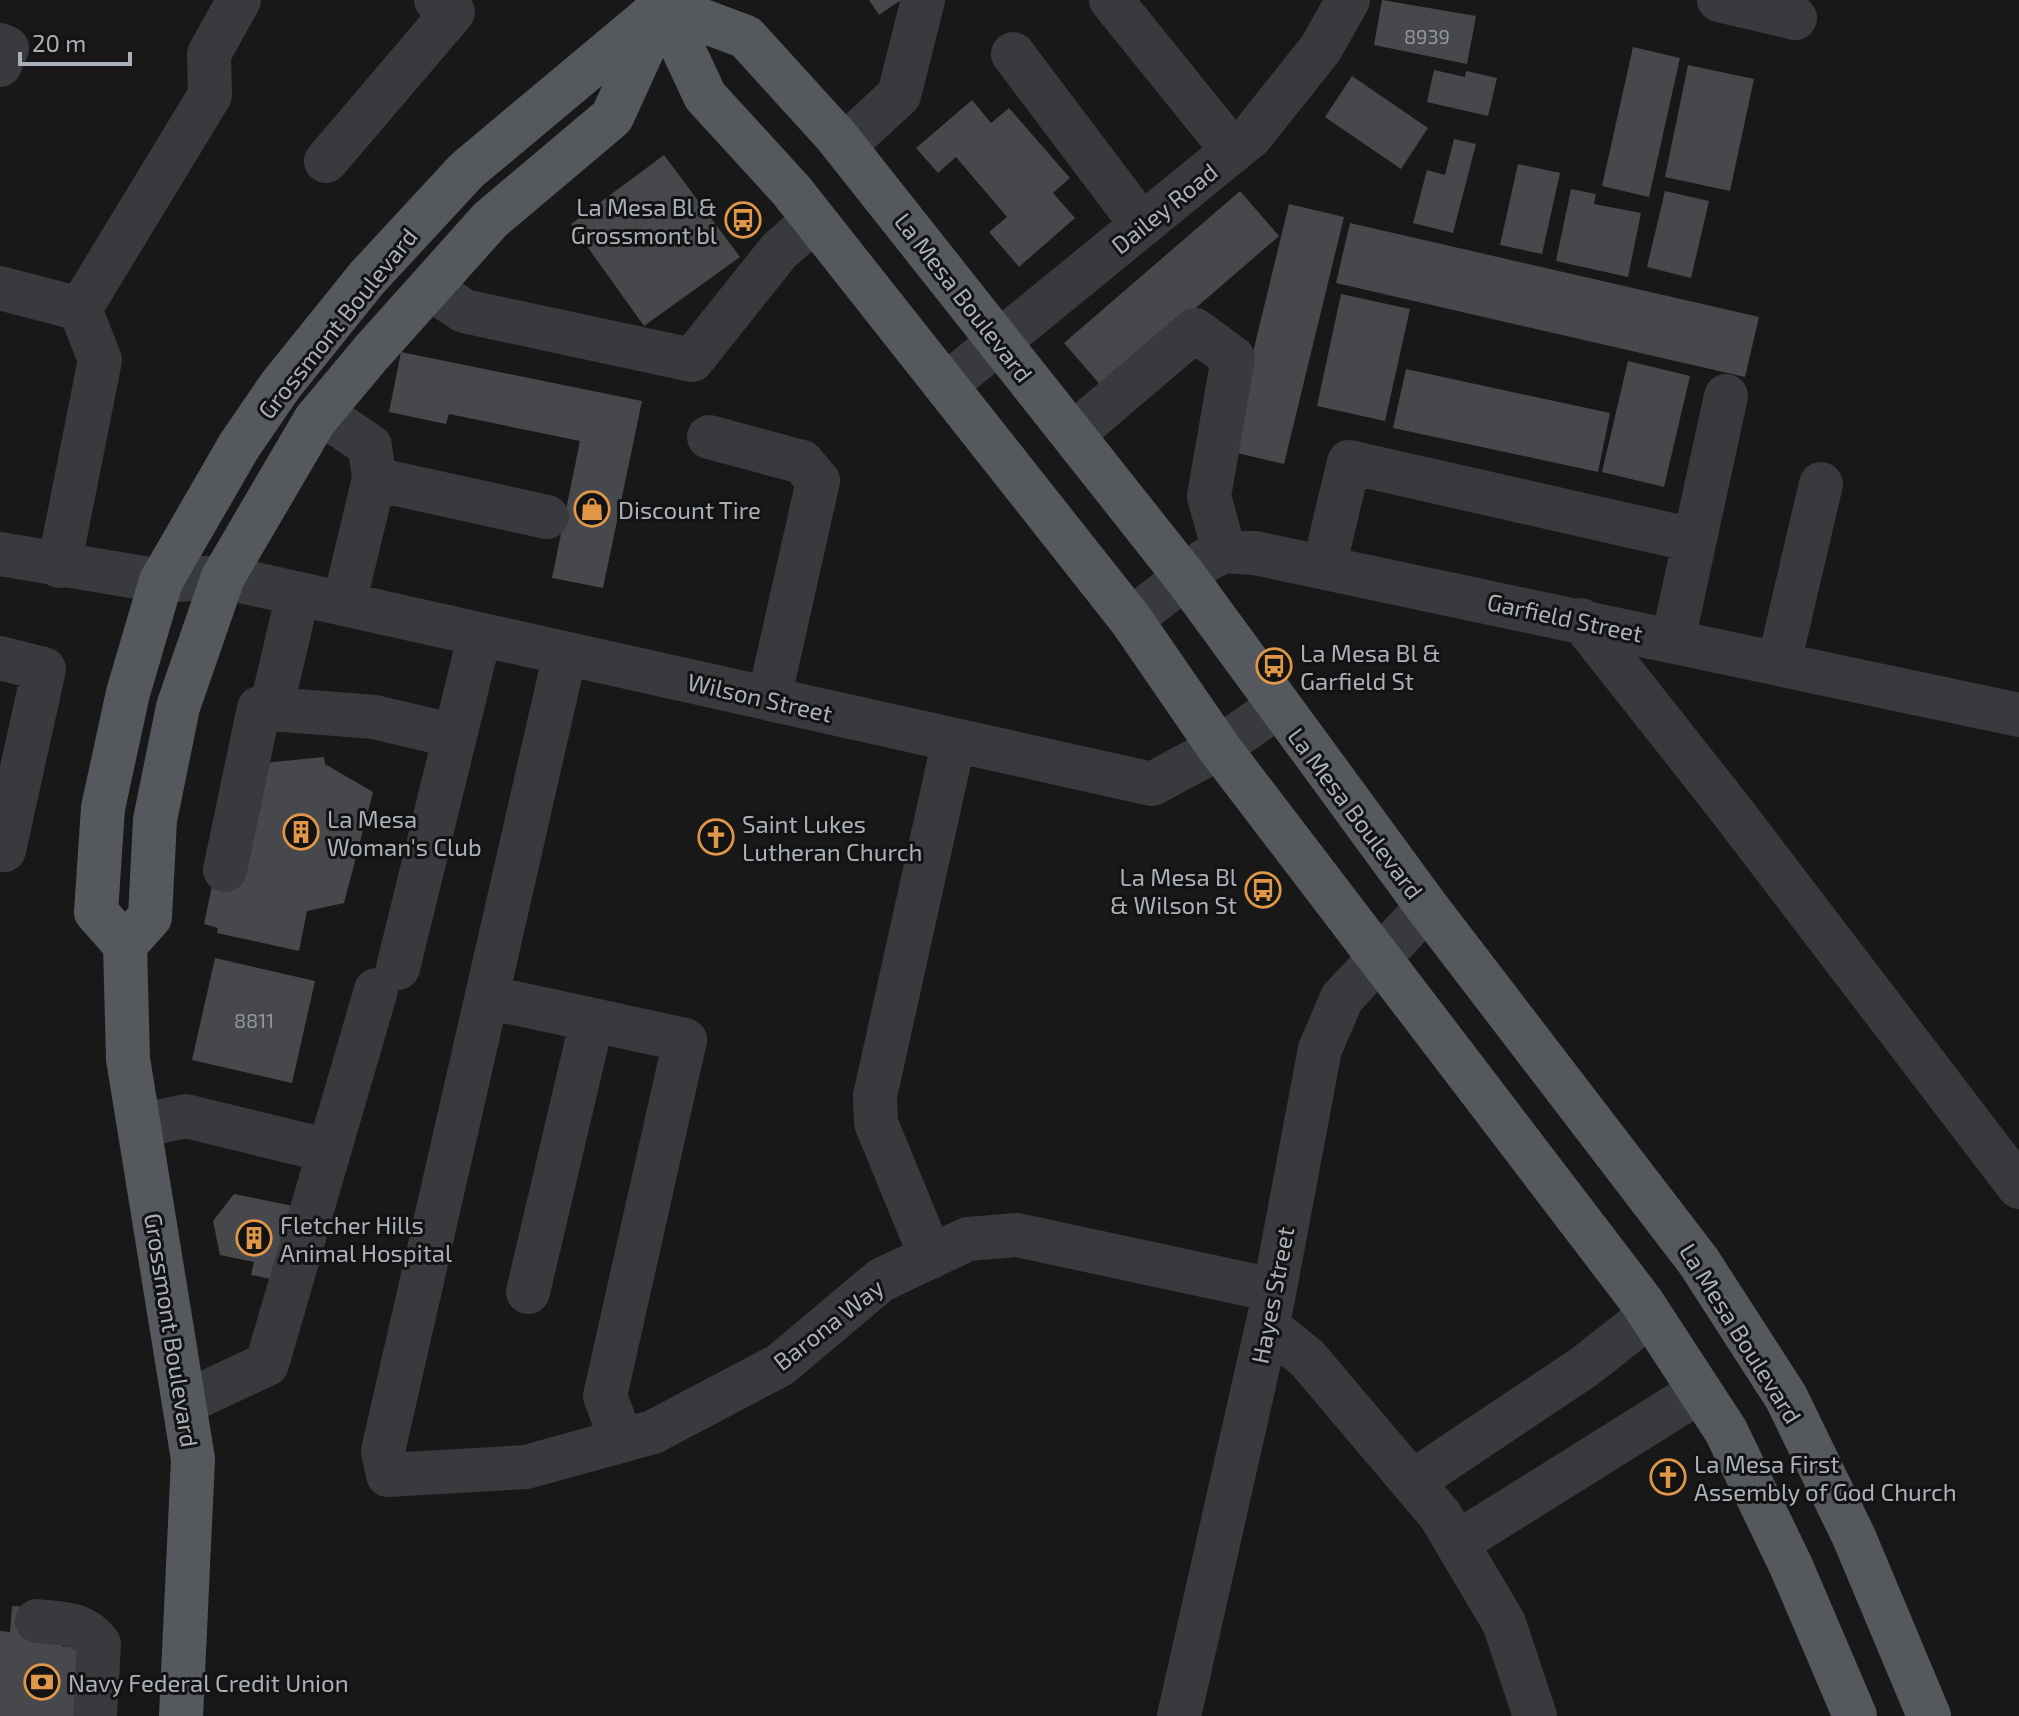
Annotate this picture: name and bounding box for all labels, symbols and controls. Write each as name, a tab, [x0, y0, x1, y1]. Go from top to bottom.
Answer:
scale bar	[20, 16, 130, 66]
house number: 8939	[1404, 24, 1450, 48]
text: 20 m	[32, 28, 86, 57]
street label: Dailey Road	[1105, 157, 1223, 259]
place label: La Mesa Bl & Grossmont bl	[571, 192, 717, 249]
bus stop icon: La Mesa Bl & Grossmont bl	[724, 201, 762, 239]
street label: La Mesa Boulevard	[889, 207, 1039, 387]
street label: Grossmont Boulevard	[251, 222, 423, 424]
shop icon: Discount Tire	[573, 490, 611, 528]
place label: Discount Tire	[618, 495, 761, 524]
street label: Garfield Street	[1485, 586, 1645, 648]
place label: La Mesa Bl & Garfield St	[1300, 638, 1441, 695]
bus stop icon: La Mesa Bl & Garfield St	[1255, 647, 1293, 685]
street label: Wilson Street	[685, 666, 835, 728]
street label: La Mesa Boulevard	[1282, 722, 1430, 904]
place label: La Mesa Woman's Club	[327, 804, 482, 861]
place label: Saint Lukes Lutheran Church	[742, 809, 922, 866]
building icon: La Mesa Woman's Club	[282, 813, 320, 851]
church icon: Saint Lukes Lutheran Church	[697, 818, 735, 856]
place label: La Mesa Bl & Wilson St	[1110, 862, 1237, 919]
bus stop icon: La Mesa Bl & Wilson St	[1244, 871, 1282, 909]
house number: 8811	[234, 1008, 274, 1032]
place label: Fletcher Hills Animal Hospital	[280, 1210, 452, 1267]
street label: Grossmont Boulevard	[139, 1211, 205, 1449]
building icon: Fletcher Hills Animal Hospital	[235, 1219, 273, 1257]
street label: Hayes Street	[1245, 1224, 1299, 1366]
street label: La Mesa Boulevard	[1674, 1238, 1808, 1428]
street label: Barona Way	[767, 1272, 889, 1376]
place label: La Mesa First Assembly of God Church	[1694, 1449, 1957, 1506]
church icon: La Mesa First Assembly of God Church	[1649, 1458, 1687, 1496]
bank icon: Navy Federal Credit Union	[23, 1663, 61, 1701]
place label: Navy Federal Credit Union	[68, 1668, 349, 1697]

